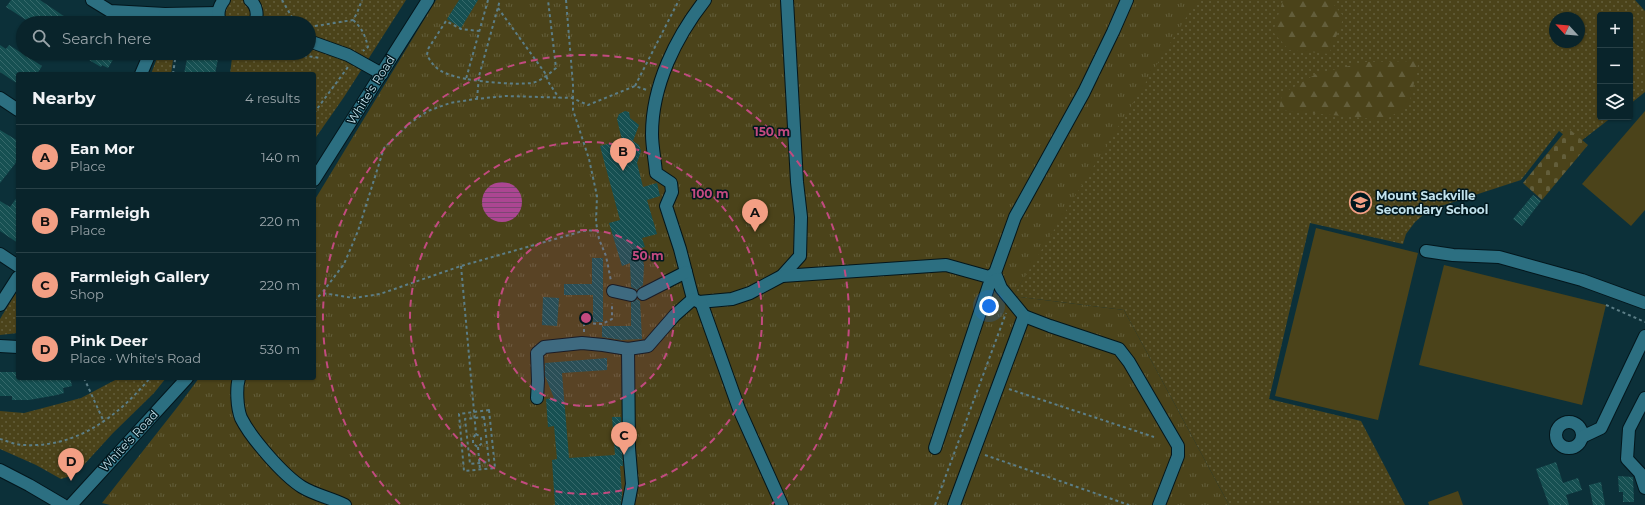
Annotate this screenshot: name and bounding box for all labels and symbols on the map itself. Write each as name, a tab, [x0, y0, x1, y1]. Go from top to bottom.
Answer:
north arrow	[1549, 12, 1585, 48]
street label: White's Road	[343, 52, 398, 127]
text: 150 m	[754, 124, 790, 139]
pin: B	[610, 138, 636, 171]
text: 100 m	[692, 186, 728, 201]
place label: Mount Sackville Secondary School	[1376, 188, 1488, 217]
school or university icon: Mount Sackville Secondary School	[1348, 190, 1374, 216]
pin: A	[742, 199, 768, 232]
text: 50 m	[632, 248, 664, 263]
your location	[979, 296, 999, 316]
centre of rings	[579, 311, 593, 325]
street label: White's Road	[96, 407, 161, 475]
pin: C	[611, 422, 637, 455]
pin: D	[58, 448, 84, 481]

